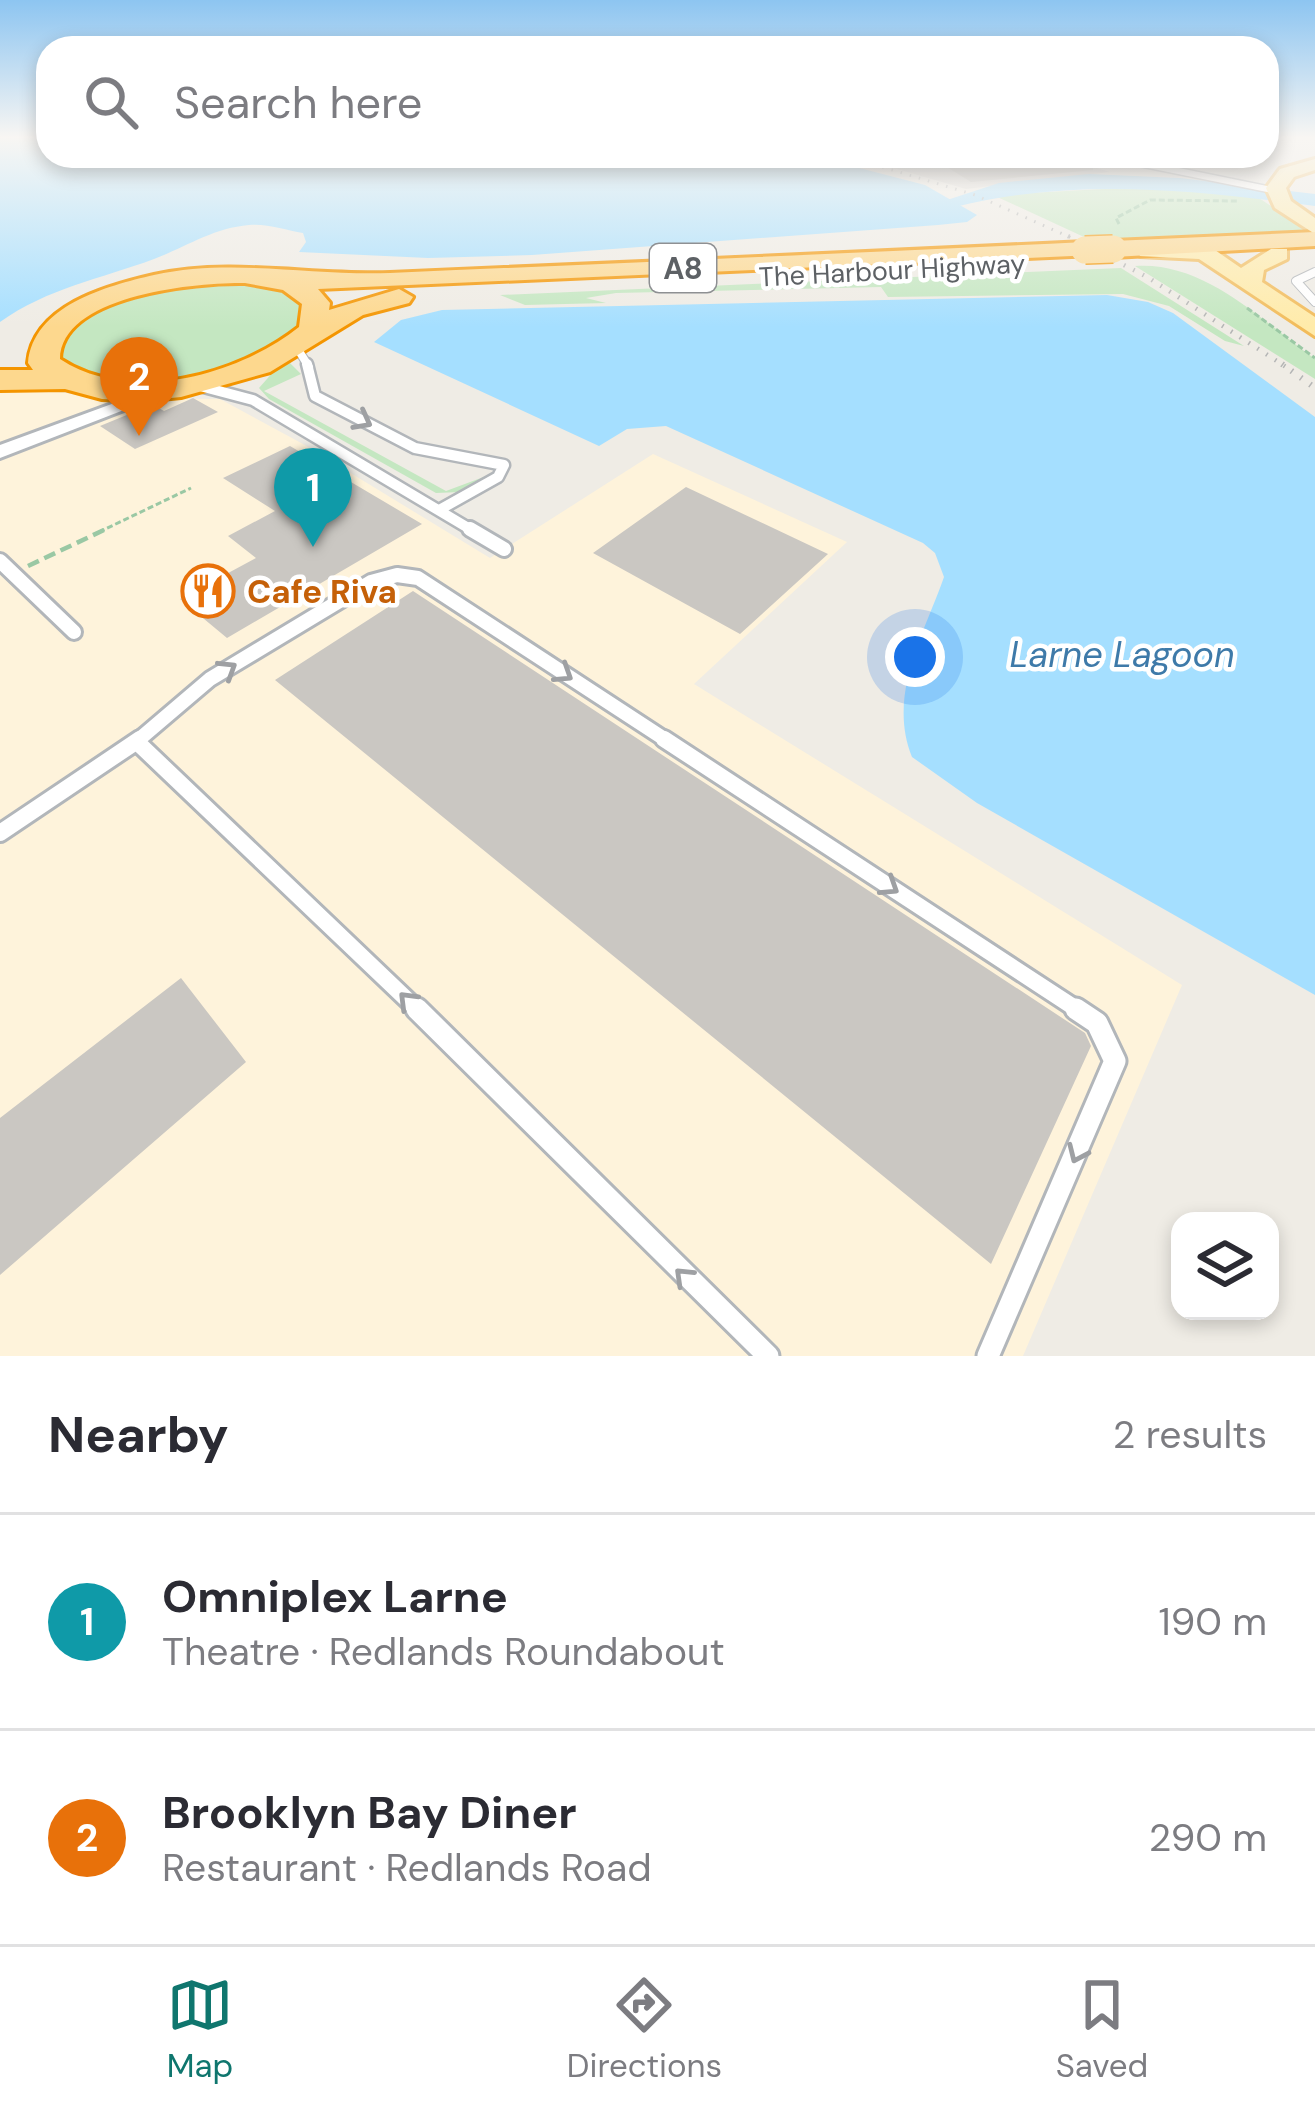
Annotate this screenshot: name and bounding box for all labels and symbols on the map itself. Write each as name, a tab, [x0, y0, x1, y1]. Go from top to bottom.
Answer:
road number: A8	[650, 244, 716, 292]
street label: The Harbour Highway	[758, 246, 1026, 294]
pin: 2	[100, 337, 178, 436]
one-way arrow	[351, 407, 372, 430]
pin: 1	[274, 448, 352, 547]
restaurant icon: Cafe Riva	[180, 563, 236, 619]
place label: Cafe Riva	[247, 570, 397, 613]
your location	[885, 627, 945, 687]
water label: Larne Lagoon	[1009, 631, 1235, 678]
one-way arrow	[550, 659, 572, 681]
one-way arrow	[215, 661, 237, 683]
one-way arrow	[877, 873, 899, 895]
one-way arrow	[399, 992, 421, 1014]
one-way arrow	[1068, 1142, 1092, 1163]
one-way arrow	[675, 1268, 697, 1290]

